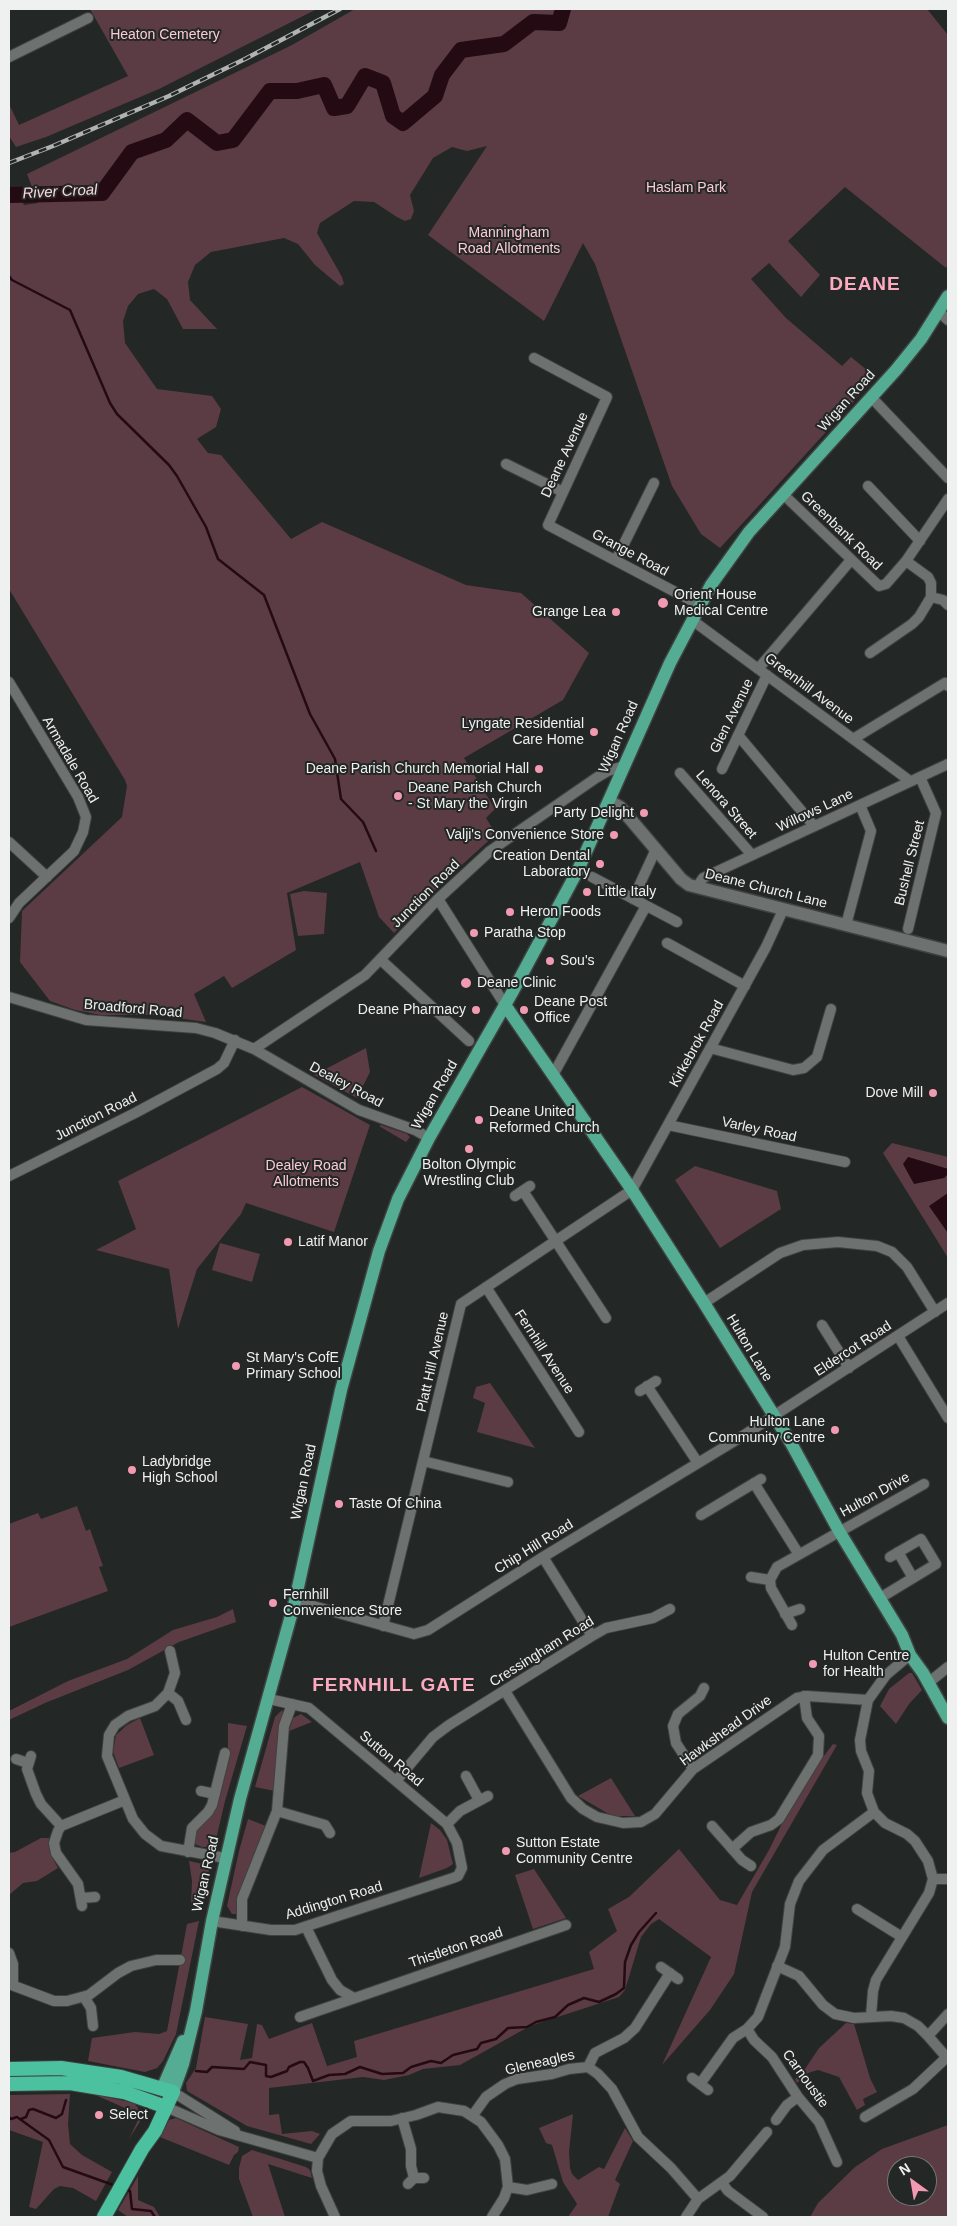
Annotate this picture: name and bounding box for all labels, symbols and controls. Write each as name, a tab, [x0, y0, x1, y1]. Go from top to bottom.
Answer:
park label: Heaton Cemetery	[110, 27, 220, 43]
park label: Haslam Park	[646, 180, 726, 196]
water label: River Croal	[22, 181, 98, 203]
park label: Manningham Road Allotments	[458, 225, 560, 258]
district label: DEANE	[829, 274, 901, 296]
street label: Wigan Road	[815, 367, 879, 435]
street label: Deane Avenue	[538, 410, 592, 500]
street label: Greenbank Road	[797, 488, 885, 574]
street label: Grange Road	[589, 526, 671, 580]
place label: Orient House Medical Centre	[674, 587, 768, 620]
marker: Orient House Medical Centre	[656, 596, 670, 610]
place label: Grange Lea	[532, 604, 606, 620]
marker: Grange Lea	[610, 606, 622, 618]
street label: Greenhill Avenue	[761, 650, 857, 728]
street label: Glen Avenue	[707, 676, 757, 756]
street label: Wigan Road	[596, 698, 642, 776]
street label: Armadale Road	[38, 714, 102, 806]
place label: Lyngate Residential Care Home	[462, 716, 584, 749]
marker: Lyngate Residential Care Home	[588, 726, 600, 738]
place label: Deane Parish Church Memorial Hall	[306, 761, 529, 777]
marker: Deane Parish Church Memorial Hall	[533, 763, 545, 775]
street label: Lenora Street	[692, 767, 760, 843]
place label: Deane Parish Church - St Mary the Virgin	[408, 780, 542, 812]
street label: Willows Lane	[774, 786, 856, 836]
marker: Deane Parish Church - St Mary the Virgin	[392, 790, 404, 802]
place label: Party Delight	[554, 805, 634, 821]
marker: Party Delight	[638, 807, 650, 819]
street label: Bushell Street	[891, 819, 929, 907]
place label: Valji's Convenience Store	[446, 827, 604, 843]
marker: Valji's Convenience Store	[608, 829, 620, 841]
place label: Creation Dental Laboratory	[493, 848, 590, 880]
street label: Junction Road	[388, 856, 464, 932]
marker: Creation Dental Laboratory	[594, 858, 606, 870]
street label: Deane Church Lane	[703, 866, 829, 912]
place label: Little Italy	[597, 884, 656, 900]
marker: Little Italy	[581, 886, 593, 898]
place label: Heron Foods	[520, 904, 601, 920]
marker: Heron Foods	[504, 906, 516, 918]
place label: Paratha Stop	[484, 925, 566, 941]
marker: Paratha Stop	[468, 927, 480, 939]
place label: Sou's	[560, 953, 595, 969]
marker: Sou's	[544, 955, 556, 967]
place label: Deane Clinic	[477, 975, 556, 991]
marker: Deane Clinic	[459, 976, 473, 990]
place label: Deane Post Office	[534, 994, 607, 1026]
street label: Broadford Road	[83, 996, 183, 1022]
street label: Kirkebrok Road	[666, 998, 728, 1090]
place label: Deane Pharmacy	[358, 1002, 466, 1018]
marker: Deane Pharmacy	[470, 1004, 482, 1016]
marker: Deane Post Office	[518, 1004, 530, 1016]
street label: Wigan Road	[408, 1057, 462, 1133]
street label: Dealey Road	[306, 1059, 386, 1111]
place label: Dove Mill	[865, 1085, 923, 1101]
marker: Dove Mill	[927, 1087, 939, 1099]
street label: Junction Road	[52, 1089, 140, 1145]
place label: Deane United Reformed Church	[489, 1104, 599, 1136]
marker: Deane United Reformed Church	[473, 1114, 485, 1126]
street label: Varley Road	[720, 1114, 798, 1146]
marker: Bolton Olympic Wrestling Club	[463, 1143, 475, 1155]
place label: Bolton Olympic Wrestling Club	[422, 1157, 516, 1190]
park label: Dealey Road Allotments	[266, 1158, 346, 1190]
place label: Latif Manor	[298, 1234, 368, 1250]
marker: Latif Manor	[282, 1236, 294, 1248]
street label: Fernhill Avenue	[511, 1307, 577, 1397]
street label: Platt Hill Avenue	[413, 1310, 453, 1414]
street label: Hulton Lane	[722, 1311, 776, 1385]
street label: Eldercot Road	[811, 1318, 895, 1380]
place label: St Mary's CofE Primary School	[246, 1350, 341, 1382]
marker: St Mary's CofE Primary School	[230, 1360, 242, 1372]
place label: Hulton Lane Community Centre	[708, 1414, 825, 1446]
marker: Hulton Lane Community Centre	[829, 1424, 841, 1436]
street label: Wigan Road	[288, 1443, 320, 1521]
place label: Ladybridge High School	[142, 1454, 217, 1486]
marker: Ladybridge High School	[126, 1464, 138, 1476]
street label: Hulton Drive	[837, 1469, 913, 1521]
place label: Taste Of China	[349, 1496, 442, 1512]
marker: Taste Of China	[333, 1498, 345, 1510]
street label: Chip Hill Road	[492, 1516, 576, 1578]
place label: Fernhill Convenience Store	[283, 1587, 402, 1620]
marker: Fernhill Convenience Store	[267, 1597, 279, 1609]
street label: Cressingham Road	[487, 1613, 597, 1691]
place label: Hulton Centre for Health	[823, 1648, 909, 1680]
marker: Hulton Centre for Health	[807, 1658, 819, 1670]
district label: FERNHILL GATE	[311, 1675, 477, 1697]
street label: Hawkshead Drive	[677, 1692, 775, 1770]
street label: Sutton Road	[356, 1728, 426, 1790]
street label: Wigan Road	[189, 1835, 223, 1913]
place label: Sutton Estate Community Centre	[516, 1835, 633, 1868]
marker: Sutton Estate Community Centre	[500, 1845, 512, 1857]
street label: Addington Road	[284, 1878, 384, 1924]
street label: Thistleton Road	[407, 1924, 505, 1972]
street label: Gleneagles	[504, 2047, 576, 2079]
street label: Carnoustie	[778, 2047, 832, 2111]
place label: Select	[109, 2107, 148, 2123]
marker: Select	[93, 2109, 105, 2121]
north arrow	[887, 2156, 937, 2206]
text: N	[896, 2160, 913, 2179]

